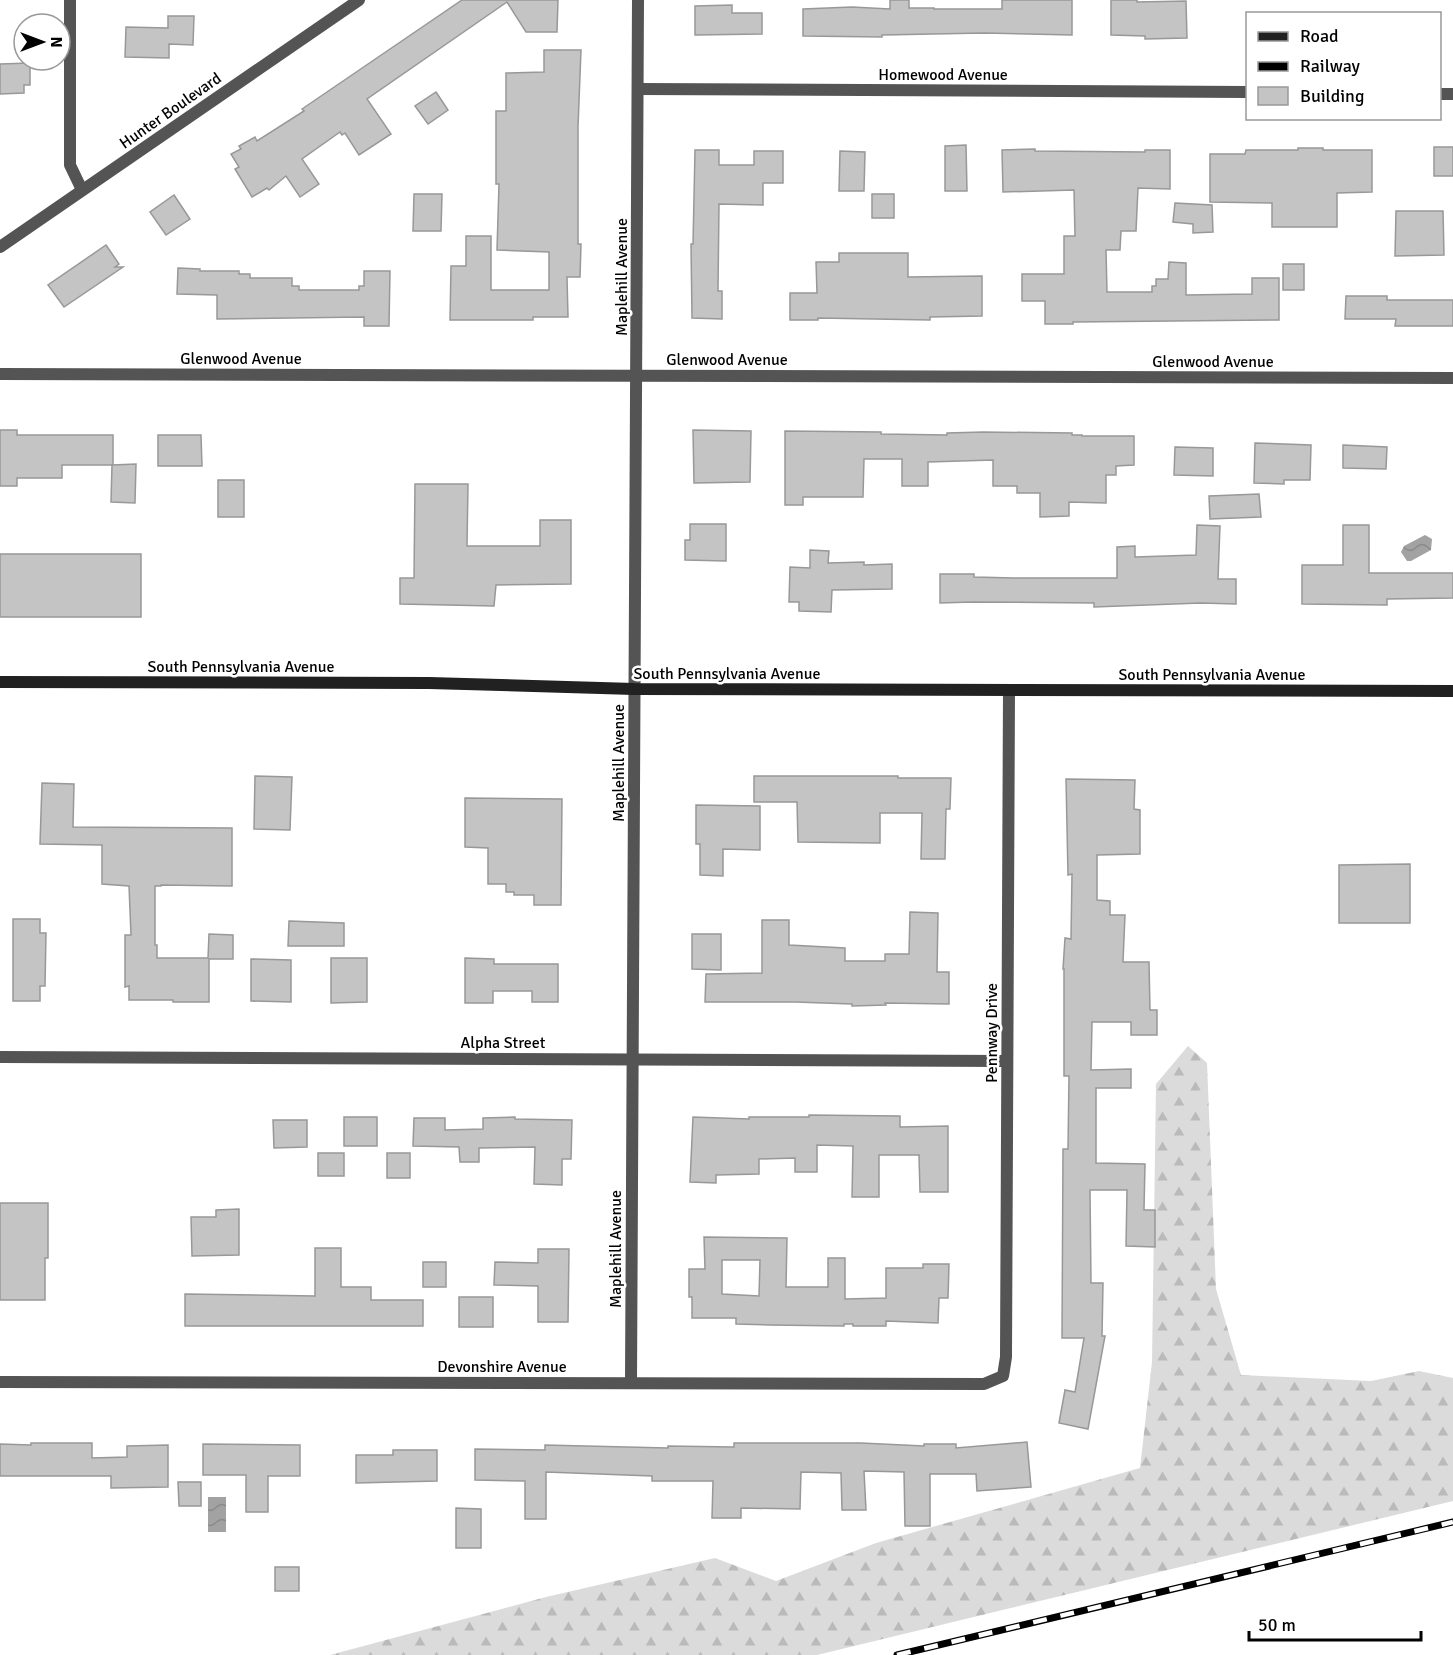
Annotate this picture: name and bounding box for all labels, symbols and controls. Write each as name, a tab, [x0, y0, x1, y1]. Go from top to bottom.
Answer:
north arrow	[12, 12, 72, 72]
legend	[1246, 12, 1441, 120]
text: Road	[1300, 25, 1339, 47]
text: N	[46, 36, 66, 48]
text: Railway	[1300, 55, 1361, 77]
street label: Homewood Avenue	[878, 65, 1008, 85]
street label: Hunter Boulevard	[116, 68, 225, 153]
text: Building	[1300, 85, 1364, 107]
street label: Maplehill Avenue	[612, 218, 632, 336]
street label: Glenwood Avenue	[180, 349, 302, 369]
street label: Glenwood Avenue	[666, 350, 788, 370]
street label: Glenwood Avenue	[1152, 352, 1274, 372]
street label: South Pennsylvania Avenue	[147, 657, 335, 677]
street label: South Pennsylvania Avenue	[633, 664, 821, 684]
street label: South Pennsylvania Avenue	[1118, 665, 1306, 685]
street label: Maplehill Avenue	[609, 704, 629, 822]
street label: Pennway Drive	[982, 983, 1002, 1083]
street label: Alpha Street	[461, 1033, 546, 1053]
street label: Maplehill Avenue	[606, 1190, 626, 1308]
street label: Devonshire Avenue	[437, 1357, 567, 1377]
scale bar	[1249, 1604, 1422, 1642]
text: 50 m	[1258, 1614, 1296, 1636]

